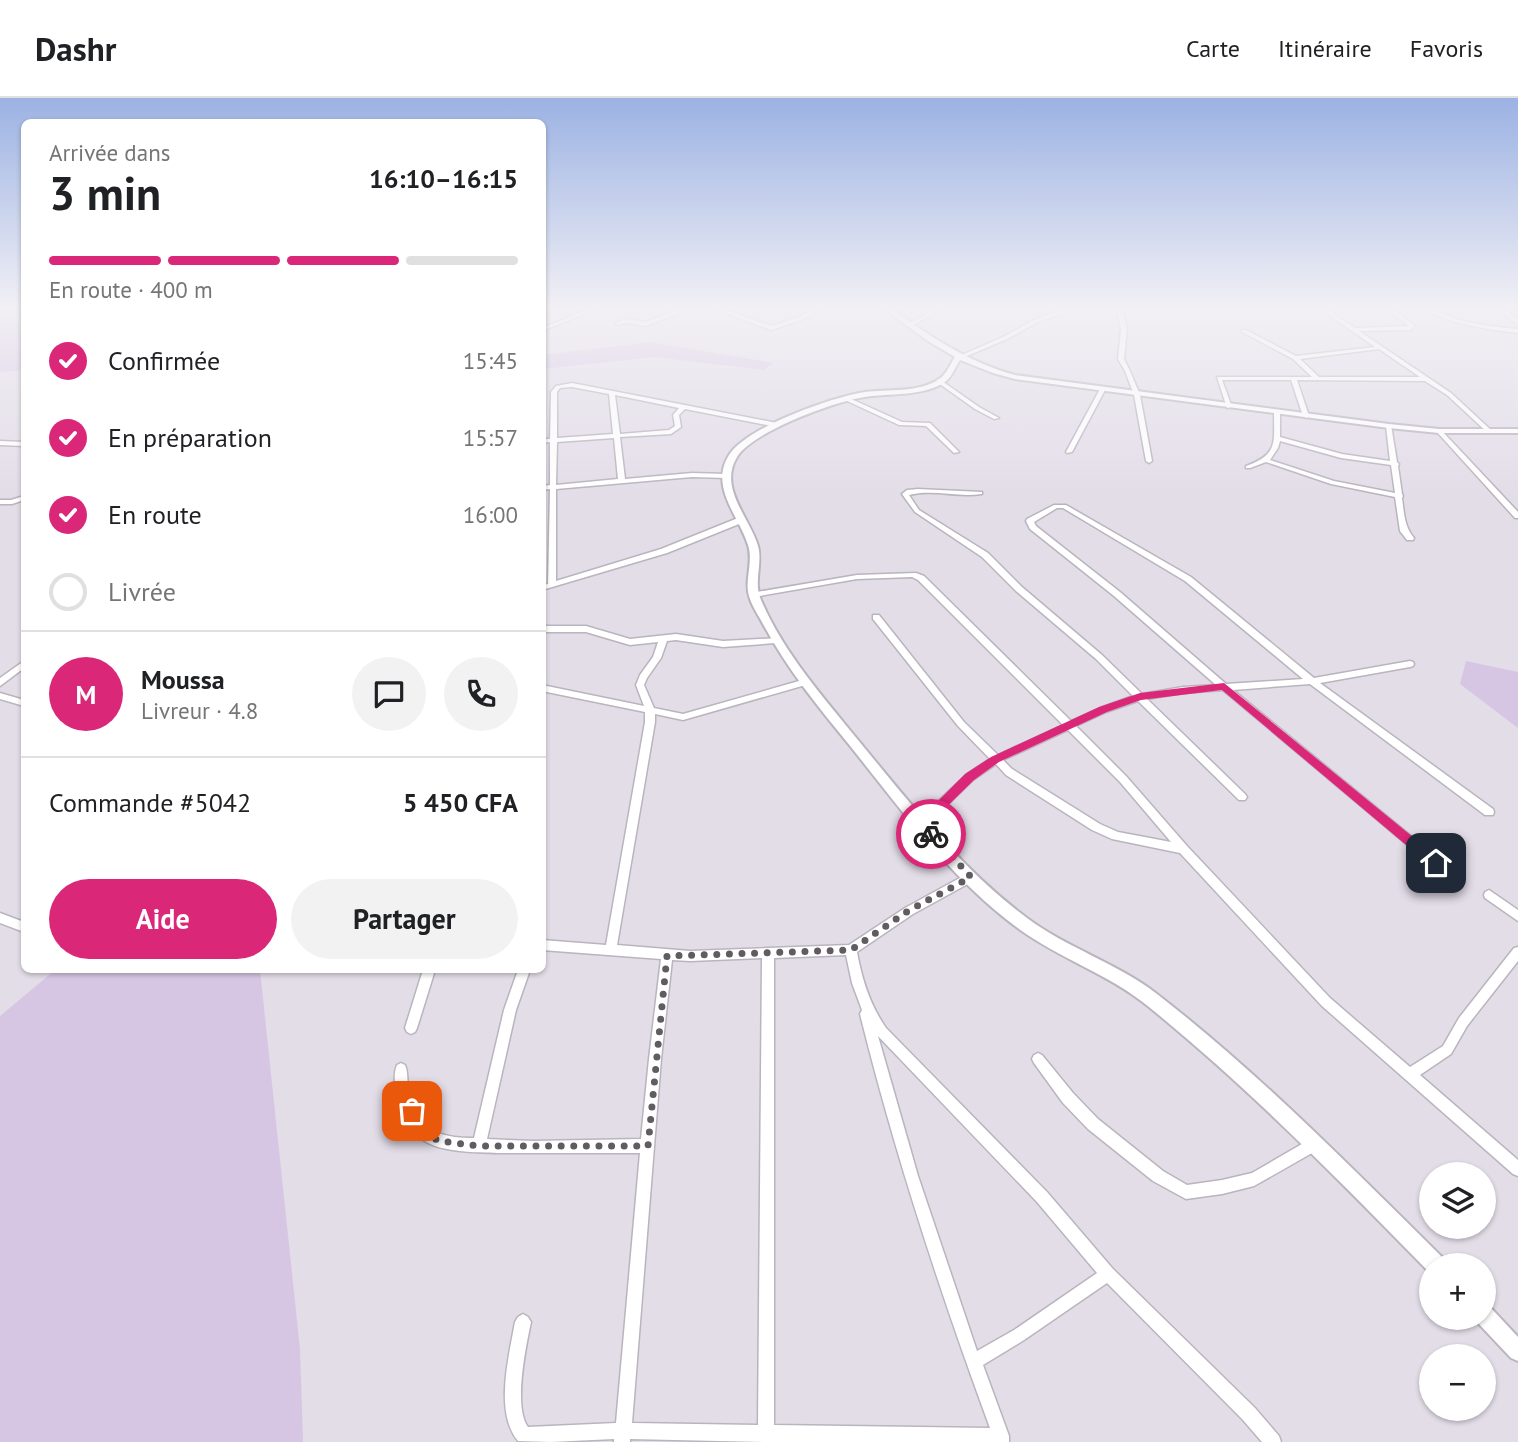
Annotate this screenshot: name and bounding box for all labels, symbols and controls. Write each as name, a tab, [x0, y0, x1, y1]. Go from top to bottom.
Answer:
text: Dashr	[35, 27, 116, 70]
text: Carte	[1186, 33, 1240, 64]
text: Itinéraire	[1278, 33, 1372, 64]
text: Favoris	[1410, 33, 1483, 64]
text: Arrivée dans	[49, 138, 170, 167]
text: 16:10–16:15	[369, 162, 518, 195]
text: 3 min	[49, 163, 161, 223]
text: En route · 400 m	[49, 275, 213, 304]
icon: check	[49, 342, 87, 380]
text: Confirmée	[108, 344, 220, 377]
text: 15:45	[463, 346, 518, 375]
icon: check	[49, 419, 87, 457]
text: En préparation	[108, 421, 272, 454]
text: 15:57	[463, 423, 518, 452]
icon: check	[49, 496, 87, 534]
text: En route	[108, 498, 202, 531]
text: 16:00	[463, 500, 518, 529]
text: Livrée	[108, 575, 176, 608]
button: chat	[352, 657, 426, 731]
button: phone	[444, 657, 518, 731]
text: Moussa	[141, 663, 225, 696]
text: M	[76, 678, 96, 711]
text: Livreur · 4.8	[141, 696, 258, 725]
text: Commande #5042	[49, 786, 251, 819]
text: 5 450 CFA	[403, 786, 518, 819]
courier	[896, 799, 966, 869]
icon: bike	[912, 815, 950, 853]
pin	[1406, 833, 1466, 893]
icon: home	[1417, 844, 1455, 882]
button: Aide	[49, 879, 277, 959]
button: Partager	[291, 879, 518, 959]
pin	[382, 1081, 442, 1141]
icon: bag	[393, 1092, 431, 1130]
map controls	[1419, 1162, 1496, 1421]
button: layers	[1419, 1162, 1496, 1239]
button: +	[1419, 1253, 1496, 1330]
button: −	[1419, 1344, 1496, 1421]

